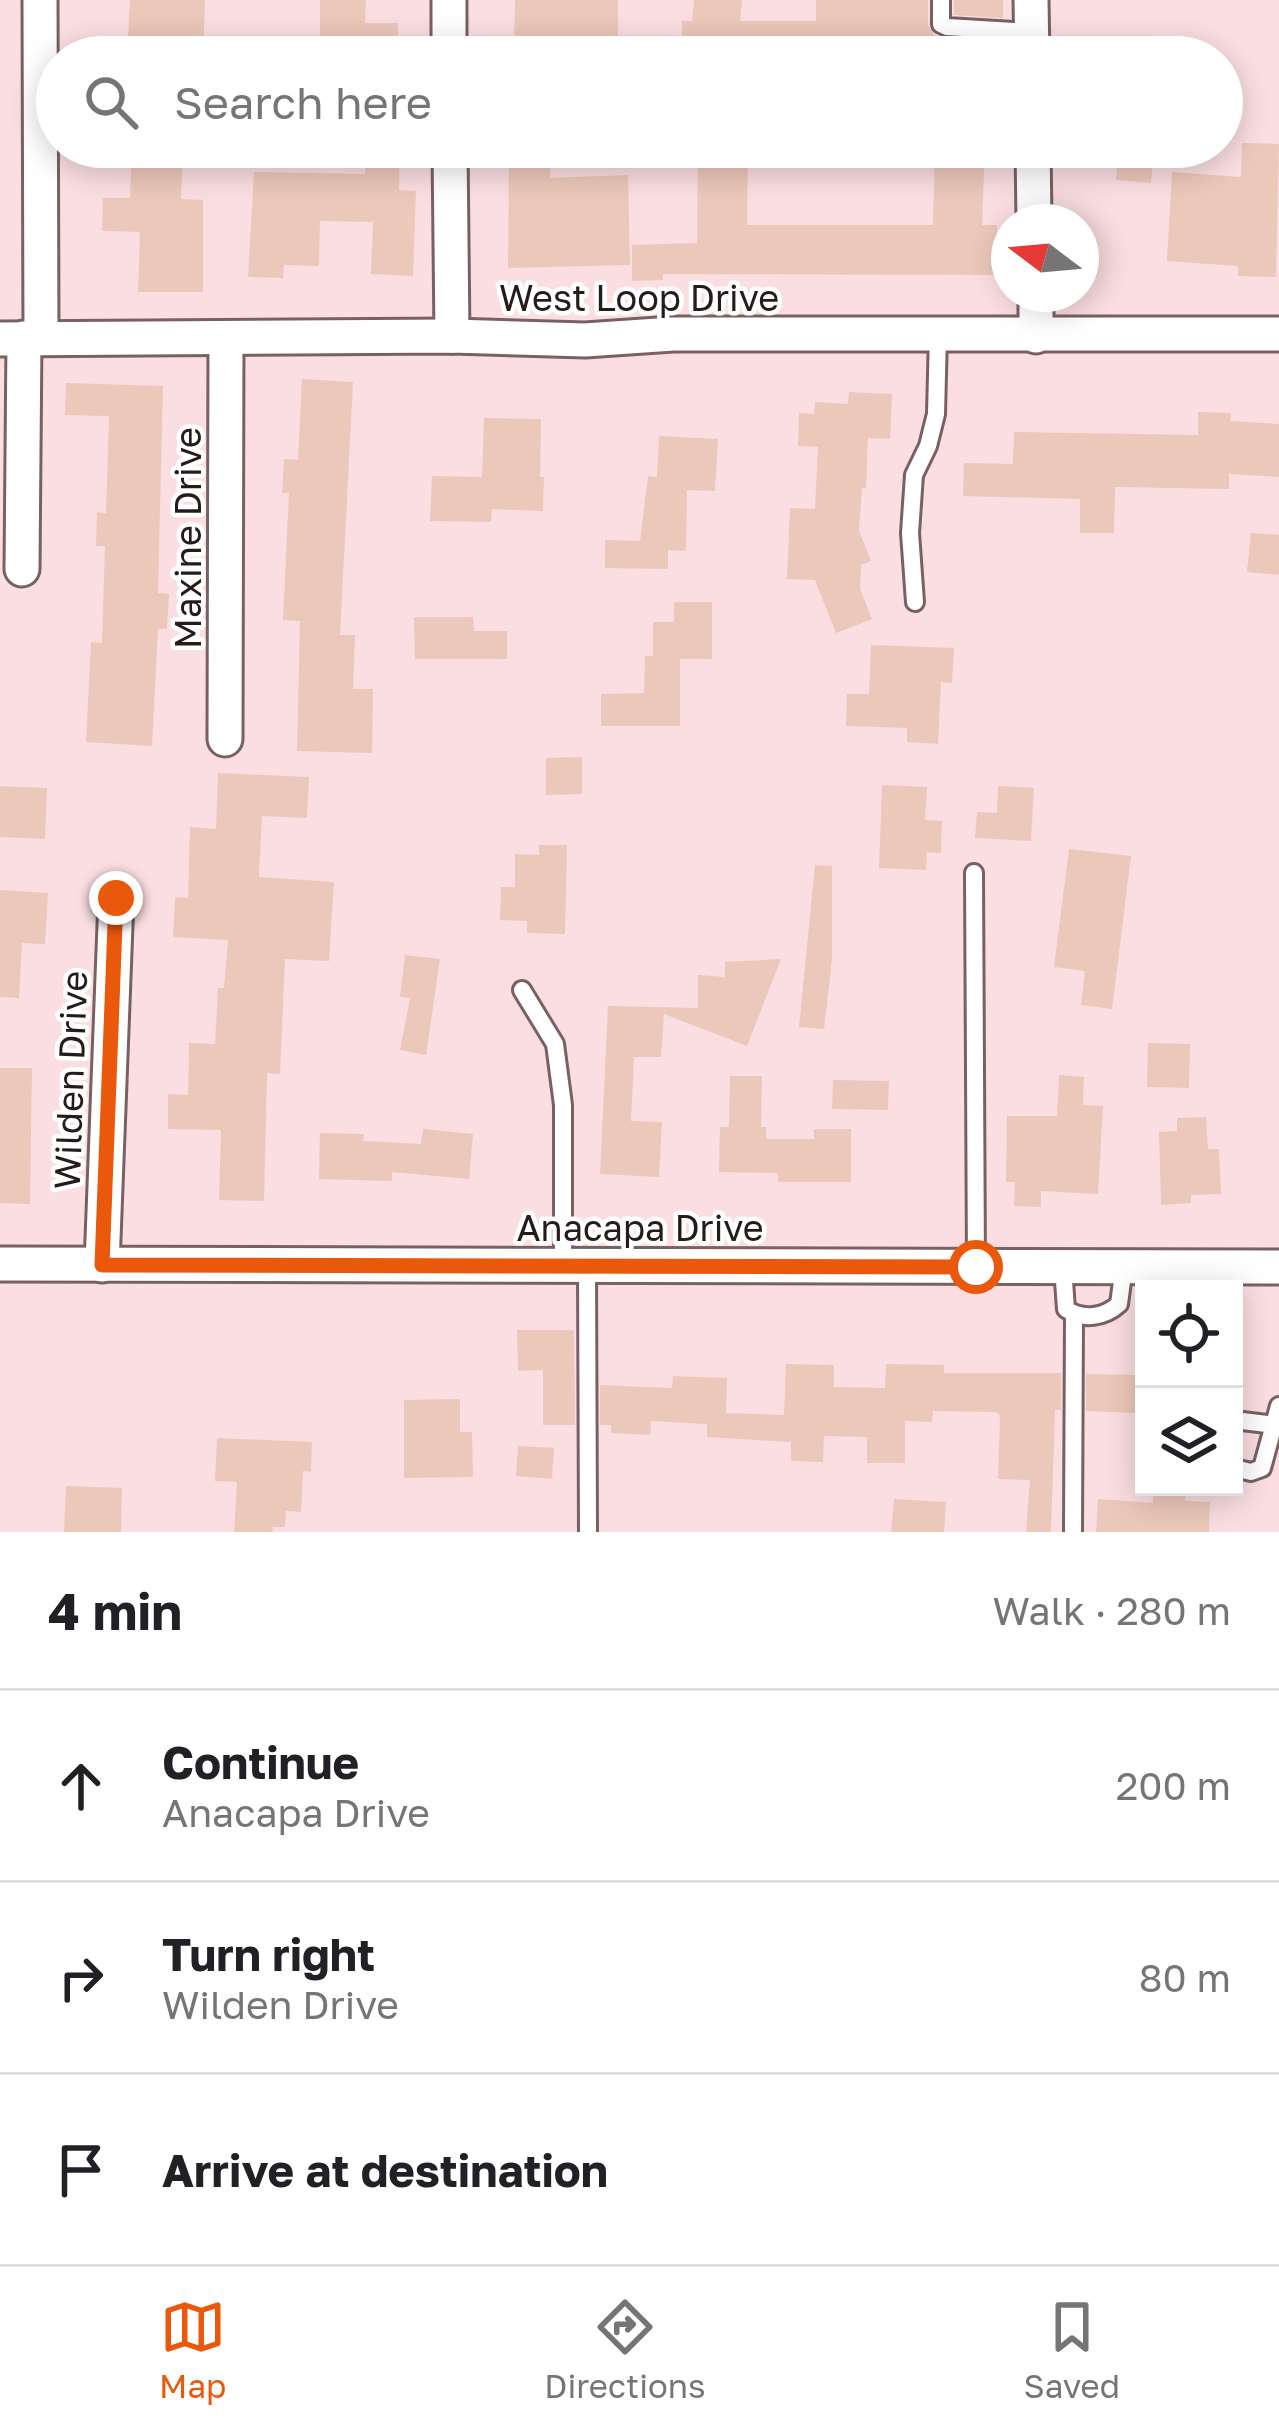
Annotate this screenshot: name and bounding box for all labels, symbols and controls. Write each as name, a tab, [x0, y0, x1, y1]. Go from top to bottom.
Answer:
search box	[36, 36, 1243, 168]
icon: search	[78, 69, 144, 135]
text: Search here	[174, 75, 432, 129]
north arrow	[991, 204, 1099, 312]
street label: West Loop Drive	[499, 276, 779, 319]
street label: Maxine Drive	[166, 427, 209, 649]
route end	[89, 871, 143, 925]
street label: Wilden Drive	[45, 970, 95, 1190]
street label: Anacapa Drive	[516, 1206, 764, 1249]
route start	[949, 1240, 1003, 1294]
map controls	[1135, 1280, 1243, 1496]
button: locate	[1135, 1280, 1243, 1388]
button: layers	[1135, 1388, 1243, 1496]
text: 4 min	[48, 1580, 182, 1641]
text: Walk · 280 m	[993, 1587, 1231, 1634]
text: Continue	[162, 1735, 359, 1789]
icon: ahead	[48, 1753, 114, 1819]
text: 200 m	[1116, 1762, 1231, 1809]
text: Anacapa Drive	[162, 1789, 430, 1836]
text: Turn right	[162, 1927, 375, 1981]
icon: right	[48, 1945, 114, 2011]
text: 80 m	[1139, 1954, 1231, 2001]
text: Wilden Drive	[162, 1981, 399, 2028]
icon: arrive	[48, 2137, 114, 2203]
text: Arrive at destination	[162, 2143, 608, 2197]
tab: Map	[159, 2294, 226, 2405]
tab: Directions	[544, 2294, 706, 2405]
tab: Saved	[1024, 2294, 1120, 2405]

